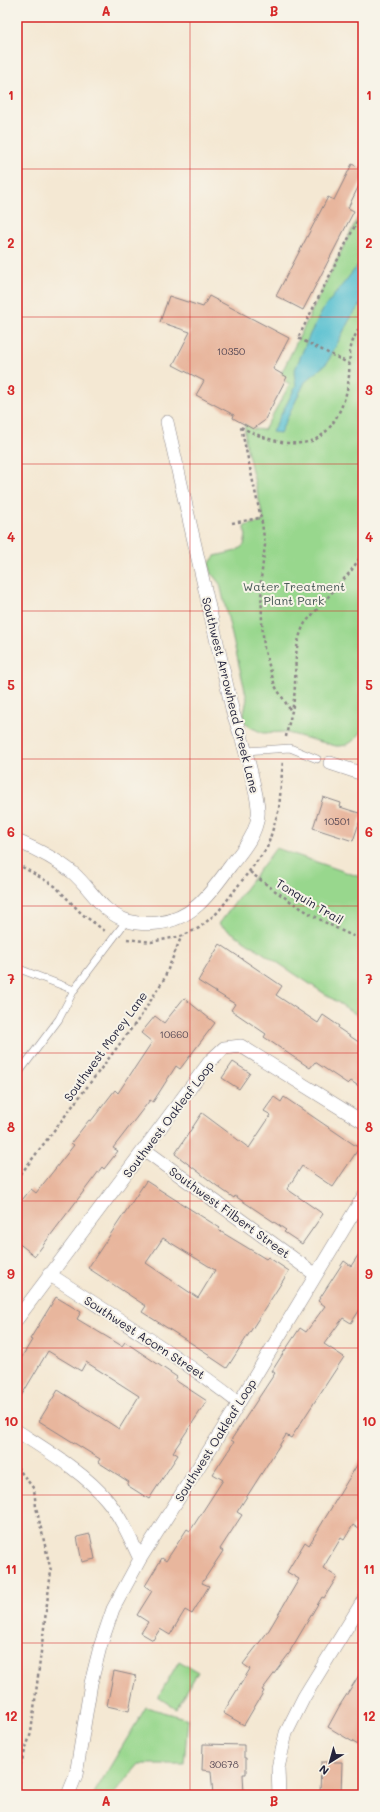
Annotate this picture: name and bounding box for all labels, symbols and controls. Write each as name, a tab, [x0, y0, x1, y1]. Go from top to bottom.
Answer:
text: A	[101, 2, 111, 19]
text: B	[270, 2, 279, 19]
text: 1	[8, 86, 14, 103]
text: 1	[366, 86, 372, 103]
text: 2	[7, 234, 15, 251]
text: 2	[365, 234, 373, 251]
house number: 10350	[217, 344, 245, 358]
text: 3	[7, 381, 15, 398]
text: 3	[365, 381, 373, 398]
text: 4	[7, 528, 15, 545]
text: 4	[365, 528, 373, 545]
park label: Water Treatment Plant Park	[243, 578, 345, 608]
street label: Southwest Arrowhead Creek Lane	[199, 595, 263, 795]
text: 5	[7, 676, 15, 693]
text: 5	[365, 676, 373, 693]
house number: 10501	[323, 814, 351, 828]
text: 6	[7, 823, 15, 840]
text: 6	[365, 823, 373, 840]
street label: Tonquin Trail	[273, 875, 347, 927]
text: 7	[7, 970, 15, 987]
text: 7	[365, 970, 373, 987]
street label: Southwest Morey Lane	[60, 988, 150, 1104]
house number: 10660	[160, 1027, 188, 1041]
street label: Southwest Oakleaf Loop	[119, 1058, 217, 1180]
text: 8	[7, 1118, 15, 1135]
text: 8	[365, 1118, 373, 1135]
street label: Southwest Filbert Street	[166, 1163, 294, 1261]
text: 9	[7, 1265, 15, 1282]
text: 9	[365, 1265, 373, 1282]
street label: Southwest Acorn Street	[81, 1292, 209, 1382]
street label: Southwest Oakleaf Loop	[171, 1376, 259, 1504]
text: 10	[4, 1412, 18, 1429]
text: 10	[362, 1412, 376, 1429]
text: 11	[5, 1560, 17, 1577]
text: 11	[363, 1560, 375, 1577]
text: 12	[4, 1707, 18, 1724]
text: 12	[362, 1707, 376, 1724]
north arrow	[310, 1742, 350, 1782]
house number: 30678	[209, 1757, 239, 1771]
text: N	[316, 1762, 332, 1779]
text: A	[101, 1792, 111, 1809]
text: B	[270, 1792, 279, 1809]

